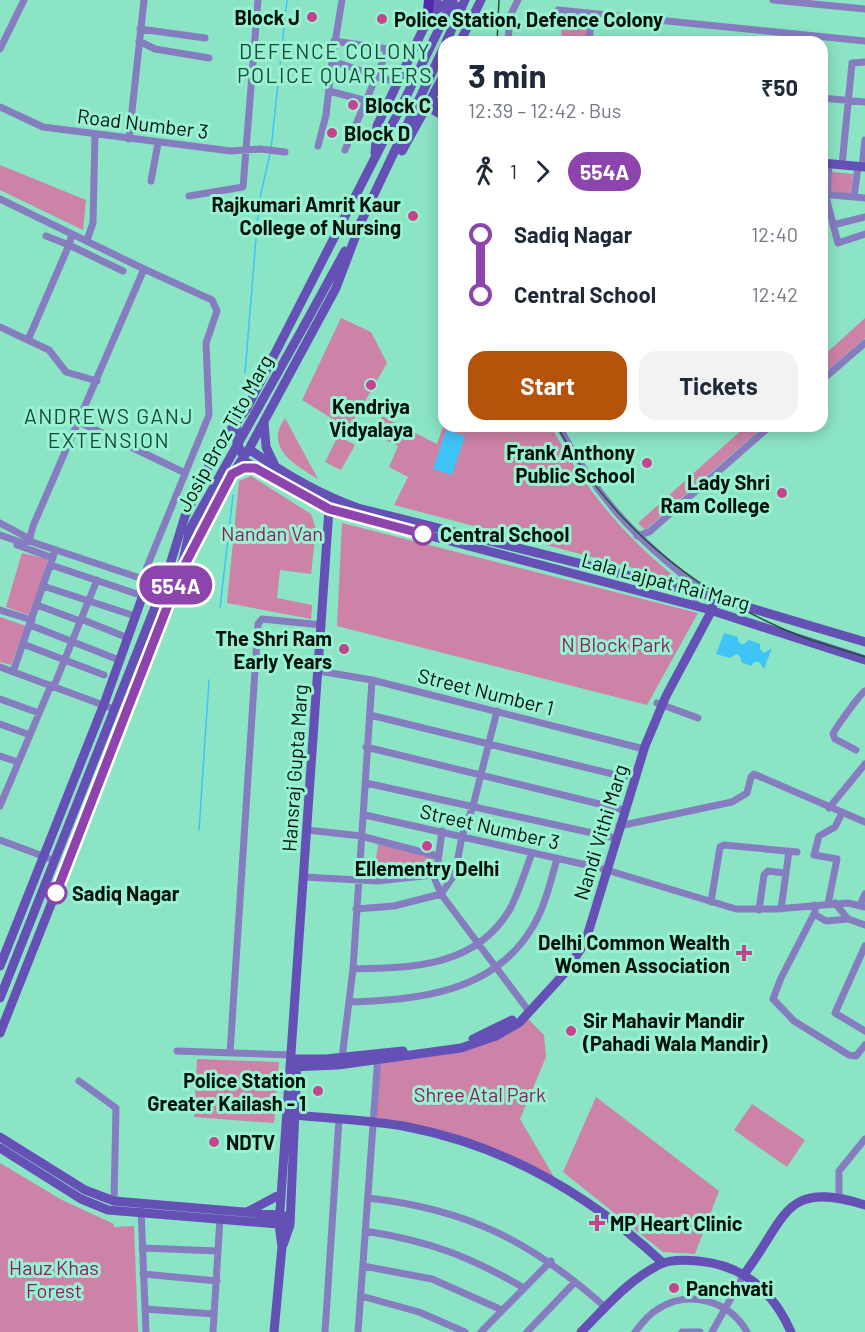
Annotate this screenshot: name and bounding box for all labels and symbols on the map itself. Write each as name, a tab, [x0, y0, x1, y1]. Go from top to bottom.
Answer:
place label: Block J	[235, 5, 300, 29]
place label: Police Station, Defence Colony	[394, 7, 663, 31]
marker: Block J	[305, 10, 319, 24]
marker: Police Station, Defence Colony	[375, 12, 389, 26]
district label: DEFENCE COLONY POLICE QUARTERS	[237, 38, 433, 87]
place label: Block C	[365, 93, 431, 117]
marker: Block C	[346, 98, 360, 112]
street label: Road Number 3	[76, 103, 210, 143]
place label: Block D	[344, 121, 410, 145]
marker: Block D	[325, 126, 339, 140]
place label: Rajkumari Amrit Kaur College of Nursing	[211, 192, 401, 239]
marker: Rajkumari Amrit Kaur College of Nursing	[406, 209, 420, 223]
street label: Josip Broz Tito Marg	[171, 350, 277, 516]
marker: Kendriya Vidyalaya	[364, 378, 378, 392]
place label: Kendriya Vidyalaya	[329, 394, 413, 441]
district label: ANDREWS GANJ EXTENSION	[24, 403, 194, 452]
place label: Frank Anthony Public School	[506, 440, 635, 487]
marker: Frank Anthony Public School	[640, 456, 654, 470]
place label: Lady Shri Ram College	[660, 470, 770, 517]
marker: Lady Shri Ram College	[775, 486, 789, 500]
park label: Nandan Van	[221, 521, 323, 545]
place label: Central School	[440, 522, 569, 546]
marker: Central School	[412, 523, 434, 545]
street label: Lala Lajpat Rai Marg	[579, 547, 753, 615]
line badge: 554A	[134, 566, 218, 604]
place label: The Shri Ram Early Years	[215, 626, 332, 673]
park label: N Block Park	[561, 632, 671, 656]
marker: The Shri Ram Early Years	[337, 642, 351, 656]
street label: Street Number 1	[416, 663, 556, 719]
street label: Hansraj Gupta Marg	[276, 683, 312, 853]
street label: Nandi Vithi Marg	[568, 761, 632, 903]
street label: Street Number 3	[418, 798, 562, 854]
marker: Ellementry Delhi	[420, 839, 434, 853]
place label: Ellementry Delhi	[355, 856, 499, 880]
place label: Sadiq Nagar	[72, 881, 180, 905]
marker: Sadiq Nagar	[45, 882, 67, 904]
place label: Delhi Common Wealth Women Association	[538, 930, 730, 977]
marker: Delhi Common Wealth Women Association	[735, 944, 753, 962]
place label: Sir Mahavir Mandir (Pahadi Wala Mandir)	[582, 1008, 767, 1055]
marker: Sir Mahavir Mandir (Pahadi Wala Mandir)	[564, 1024, 578, 1038]
place label: Police Station Greater Kailash - 1	[147, 1068, 306, 1115]
park label: Shree Atal Park	[414, 1082, 546, 1106]
marker: Police Station Greater Kailash - 1	[311, 1084, 325, 1098]
place label: NDTV	[226, 1130, 275, 1154]
marker: NDTV	[207, 1135, 221, 1149]
place label: MP Heart Clinic	[610, 1211, 743, 1235]
marker: MP Heart Clinic	[588, 1214, 606, 1232]
park label: Hauz Khas Forest	[9, 1255, 99, 1302]
place label: Panchvati	[686, 1276, 773, 1300]
marker: Panchvati	[667, 1281, 681, 1295]

